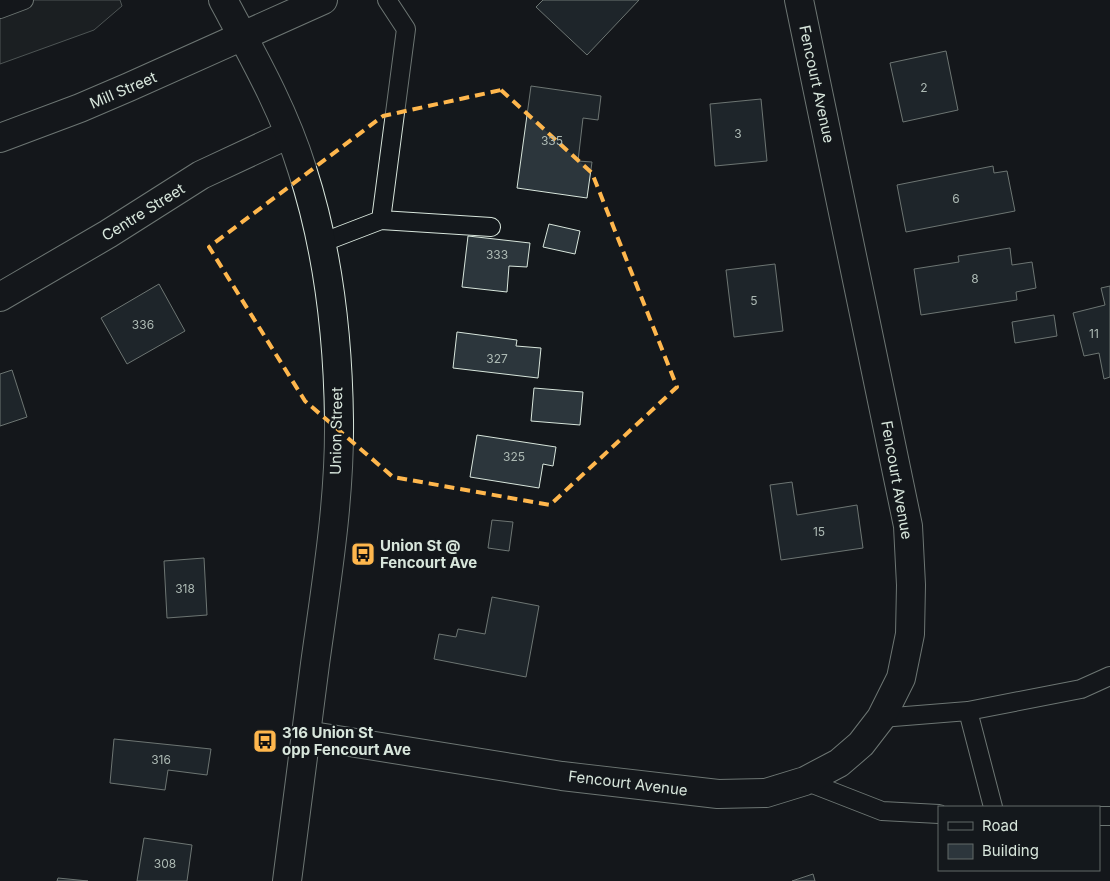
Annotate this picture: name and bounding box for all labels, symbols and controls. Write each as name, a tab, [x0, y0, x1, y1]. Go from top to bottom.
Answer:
street label: Fencourt Avenue	[795, 23, 839, 145]
street label: Mill Street	[87, 67, 159, 113]
house number: 2	[920, 80, 928, 95]
house number: 3	[734, 126, 742, 141]
house number: 335	[541, 133, 563, 148]
street label: Centre Street	[98, 179, 188, 245]
house number: 6	[952, 191, 960, 206]
house number: 333	[486, 247, 508, 262]
house number: 8	[971, 271, 979, 286]
house number: 5	[750, 293, 758, 308]
house number: 336	[132, 317, 154, 332]
house number: 11	[1089, 326, 1099, 341]
house number: 327	[486, 351, 508, 366]
street label: Union Street	[326, 387, 346, 475]
street label: Fencourt Avenue	[877, 419, 917, 541]
house number: 325	[503, 449, 525, 464]
house number: 15	[813, 524, 825, 539]
place label: Union St @ Fencourt Ave	[380, 536, 477, 572]
bus stop icon: Union St @ Fencourt Ave	[350, 541, 376, 567]
house number: 318	[175, 581, 195, 596]
place label: 316 Union St opp Fencourt Ave	[282, 723, 411, 759]
bus stop icon: 316 Union St opp Fencourt Ave	[252, 728, 278, 754]
house number: 316	[151, 752, 171, 767]
street label: Fencourt Avenue	[567, 766, 689, 800]
legend	[938, 806, 1100, 871]
text: Road	[982, 816, 1018, 835]
text: Building	[982, 841, 1039, 860]
house number: 308	[154, 856, 176, 871]

